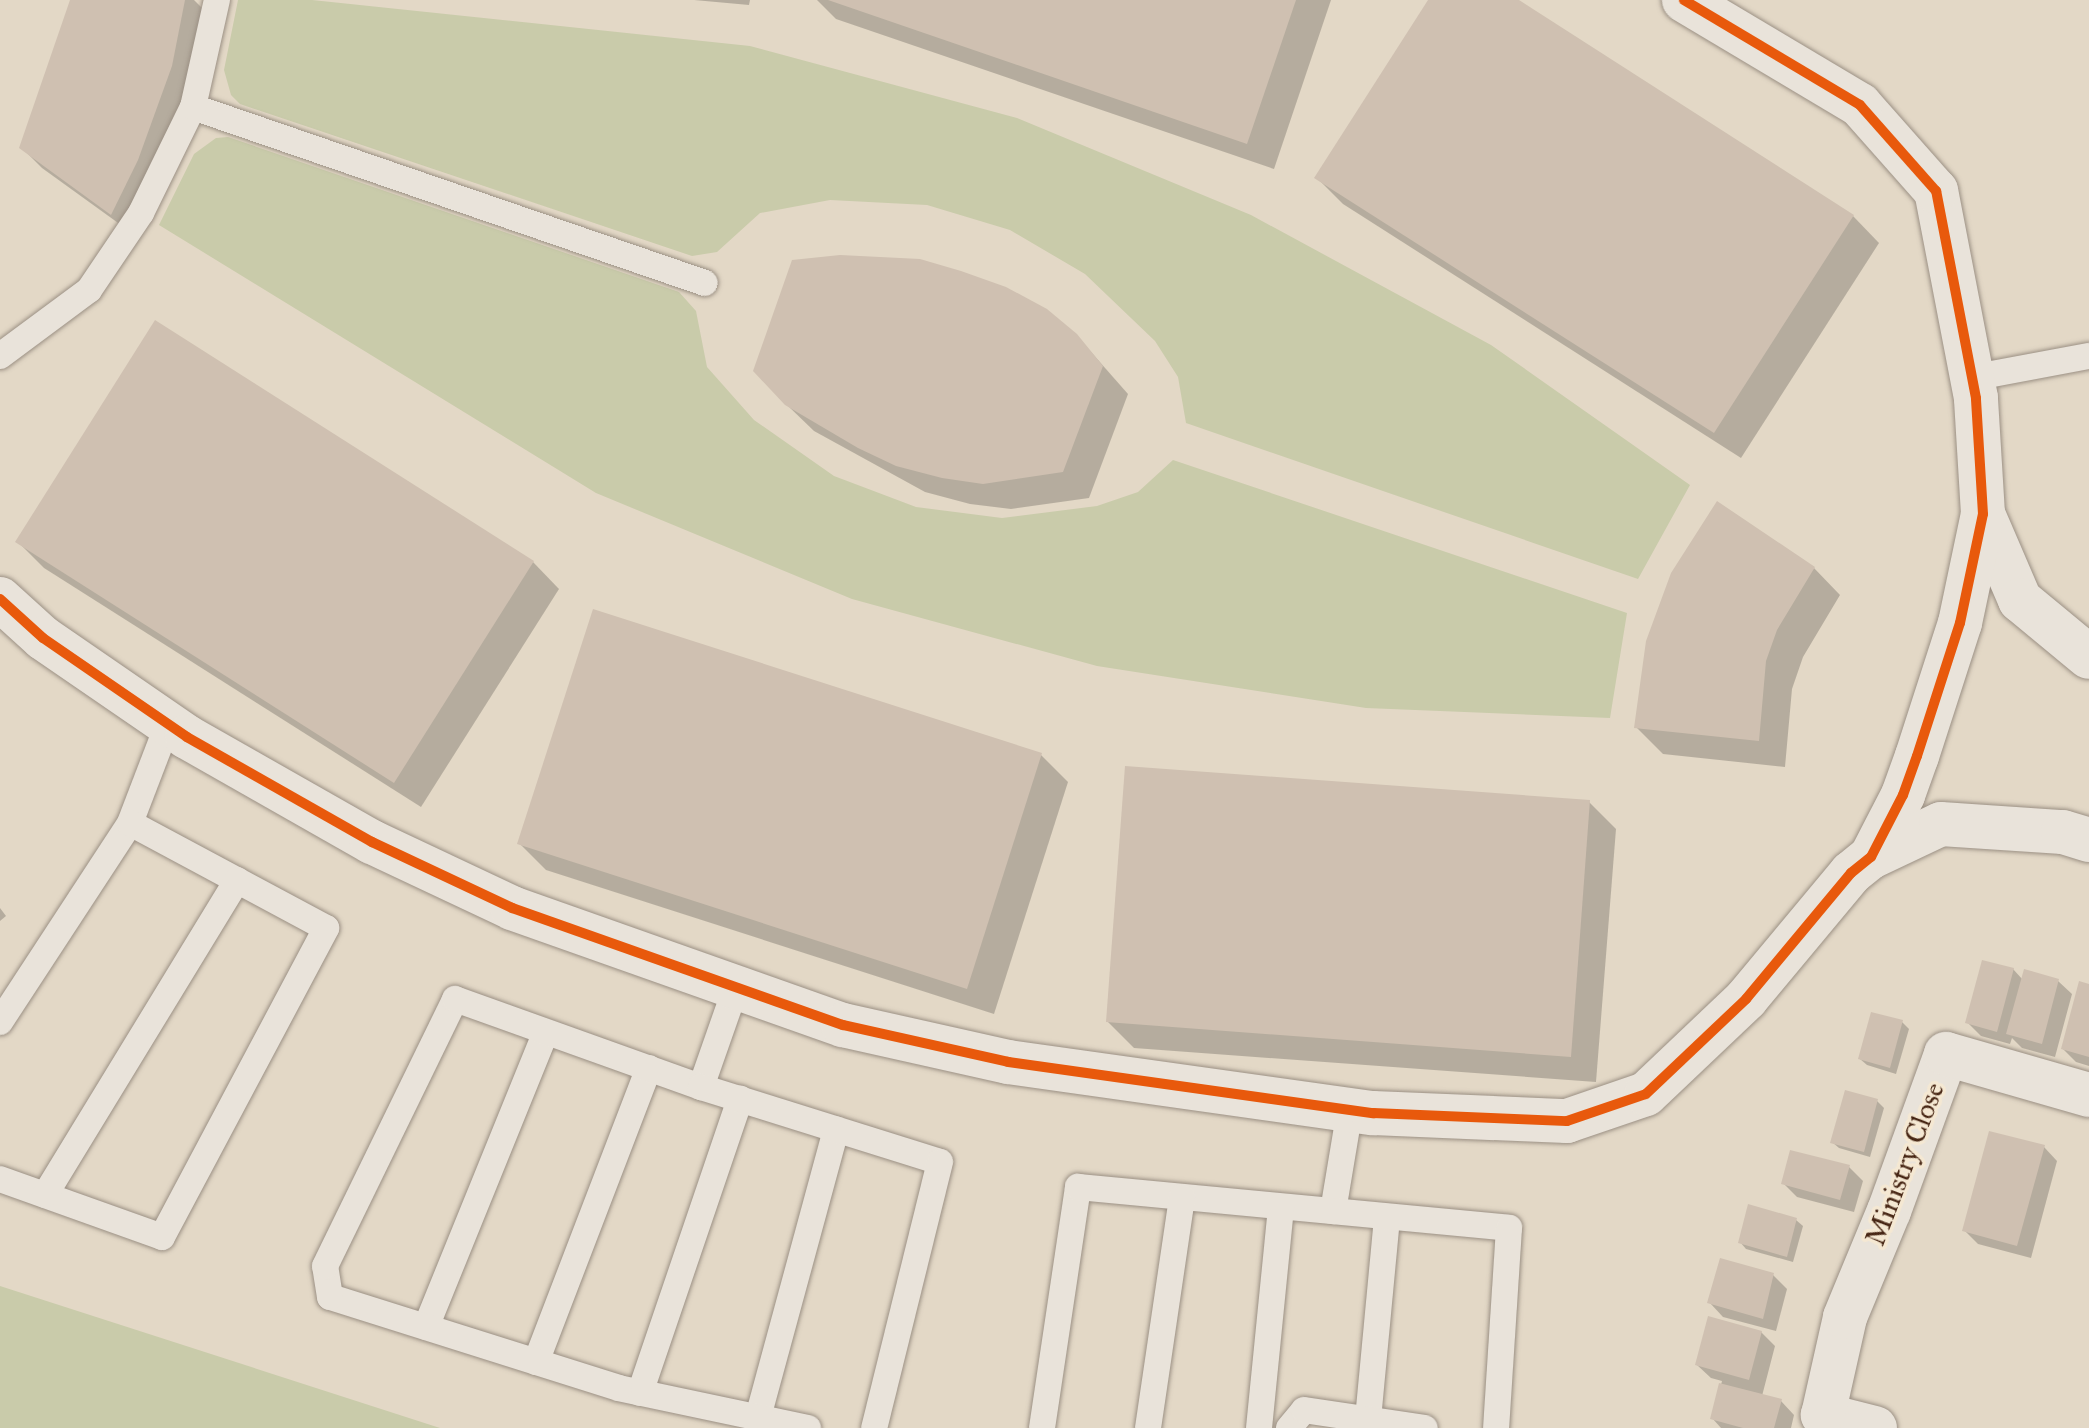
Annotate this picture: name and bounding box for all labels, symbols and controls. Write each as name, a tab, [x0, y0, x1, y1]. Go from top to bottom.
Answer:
street label: Ministry Close	[1859, 1078, 1951, 1250]

